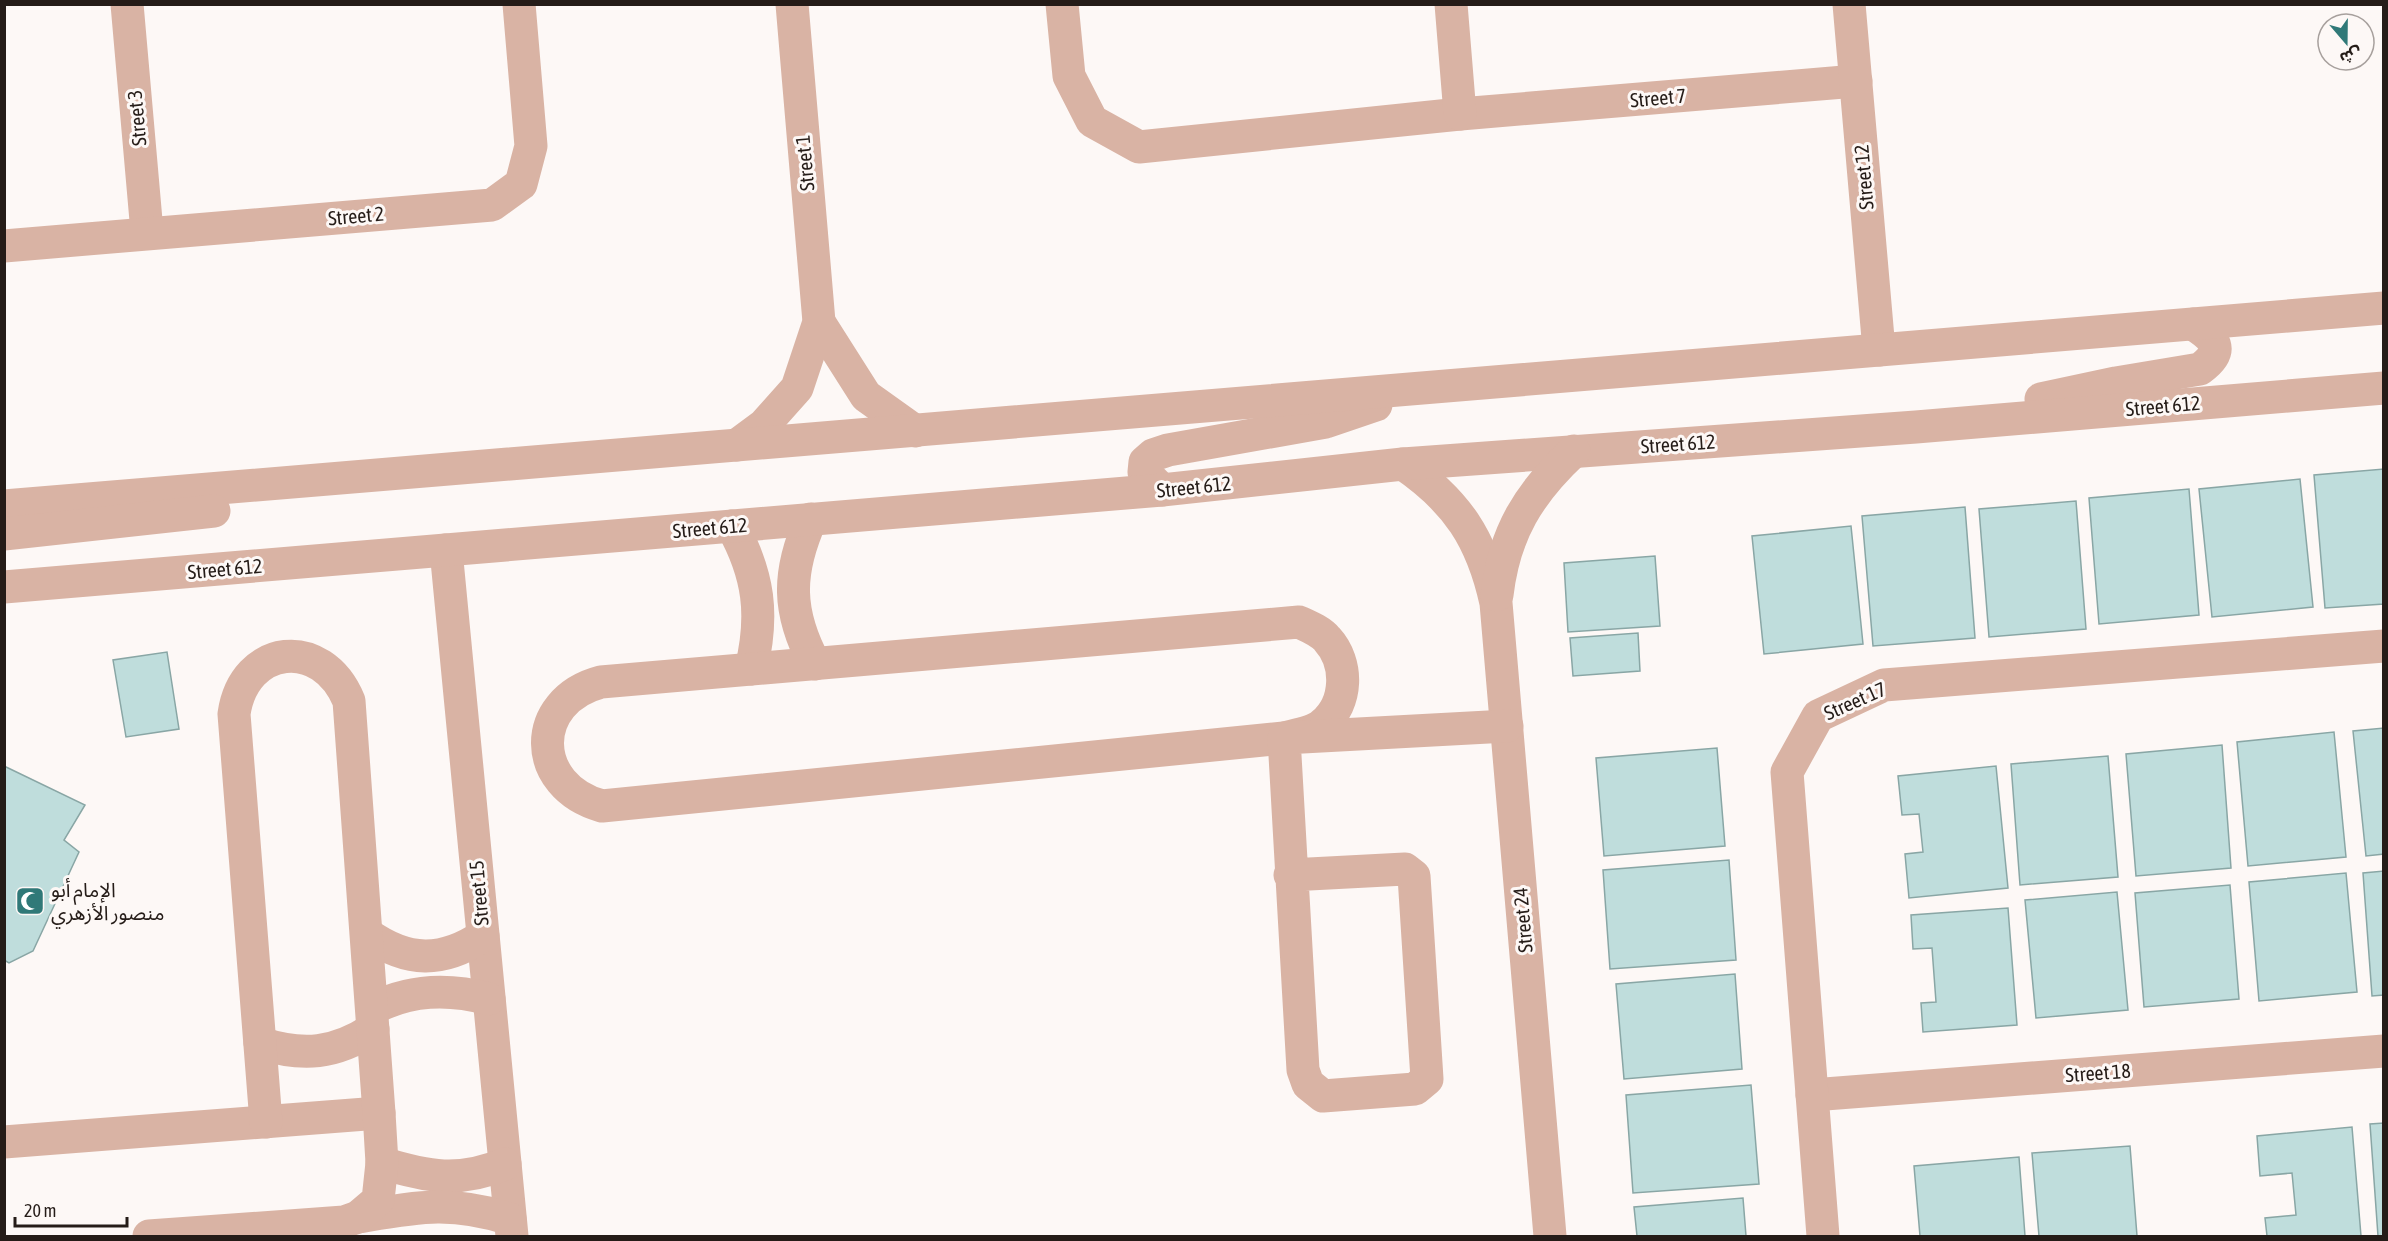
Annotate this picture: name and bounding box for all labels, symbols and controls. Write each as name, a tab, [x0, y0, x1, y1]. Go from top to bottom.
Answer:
north arrow	[2316, 12, 2376, 72]
text: ش	[2337, 43, 2365, 68]
street label: Street 7	[1629, 84, 1687, 111]
street label: Street 3	[123, 89, 150, 147]
street label: Street 1	[791, 134, 818, 192]
street label: Street 12	[1849, 143, 1878, 211]
street label: Street 2	[327, 202, 385, 229]
street label: Street 612	[2125, 391, 2201, 420]
street label: Street 612	[1640, 429, 1716, 458]
street label: Street 612	[1156, 471, 1232, 502]
street label: Street 612	[672, 513, 748, 542]
street label: Street 612	[187, 554, 263, 583]
street label: Street 17	[1820, 677, 1889, 724]
street label: Street 15	[464, 859, 493, 927]
place label: الإمام أبو منصور الأزهري	[51, 878, 164, 929]
mosque icon: الإمام أبو منصور الأزهري	[14, 885, 46, 917]
street label: Street 24	[1508, 886, 1537, 954]
street label: Street 18	[2065, 1059, 2131, 1086]
scale bar	[15, 1190, 128, 1228]
text: 20 m	[24, 1200, 56, 1221]

